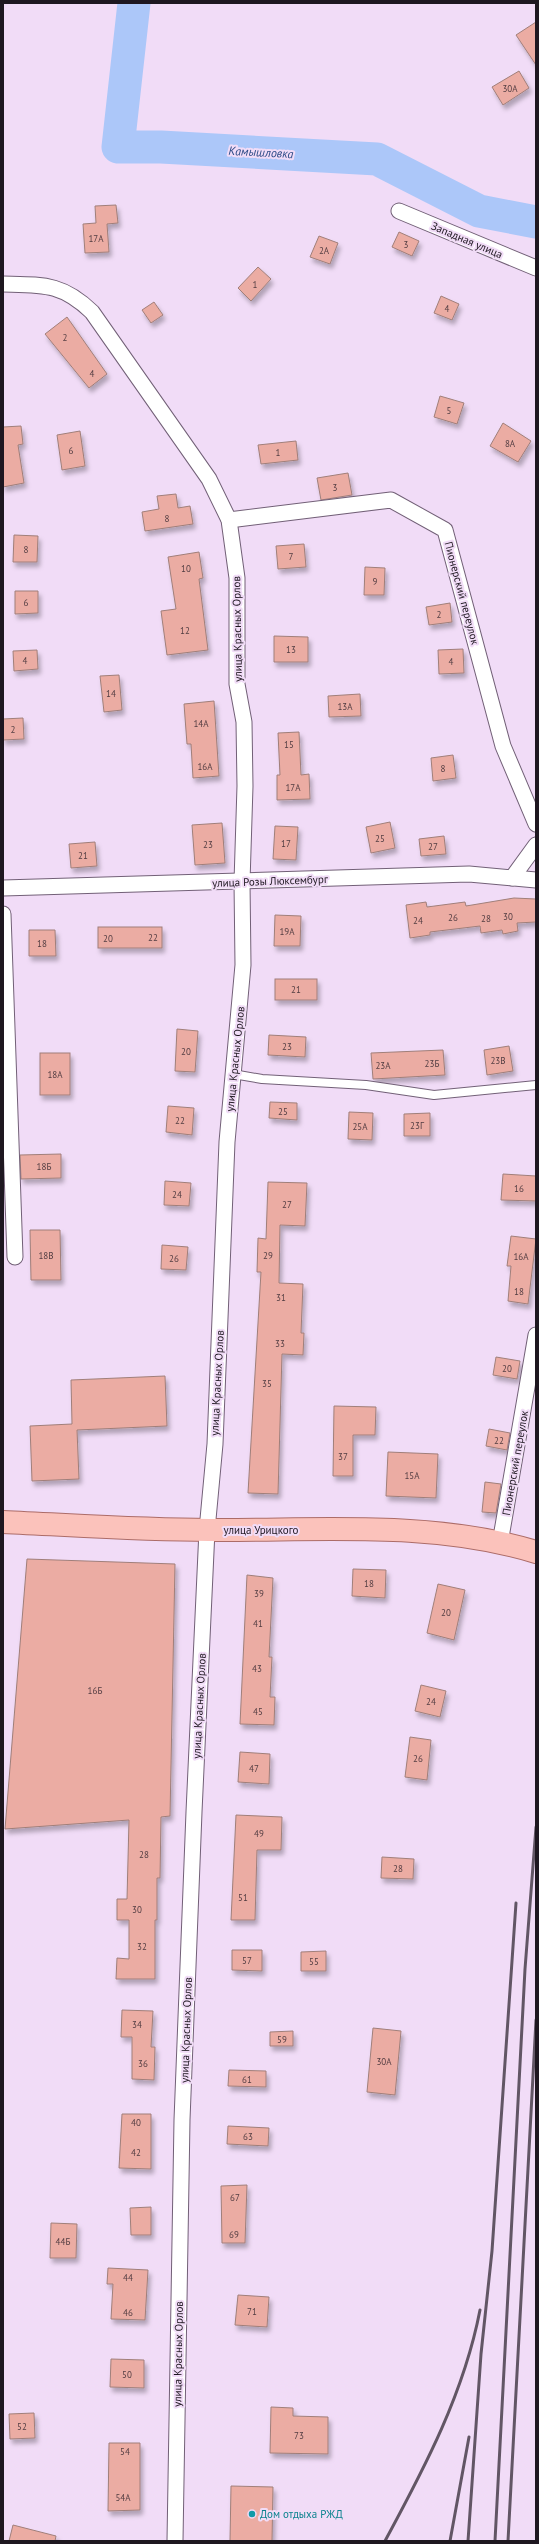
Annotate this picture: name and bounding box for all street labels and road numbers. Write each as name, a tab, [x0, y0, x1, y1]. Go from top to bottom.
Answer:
street label: Западная улица	[429, 219, 505, 261]
street label: Пионерский переулок	[441, 540, 483, 647]
street label: улица Красных Орлов	[229, 576, 245, 682]
street label: улица Розы Люксембург	[212, 872, 329, 890]
street label: улица Красных Орлов	[223, 1006, 247, 1112]
street label: улица Красных Орлов	[207, 1330, 227, 1436]
street label: Пионерский переулок	[499, 1409, 531, 1517]
street label: улица Урицкого	[224, 1523, 299, 1537]
street label: улица Красных Орлов	[189, 1653, 209, 1759]
street label: улица Красных Орлов	[177, 1977, 195, 2083]
street label: улица Красных Орлов	[170, 2301, 186, 2407]

